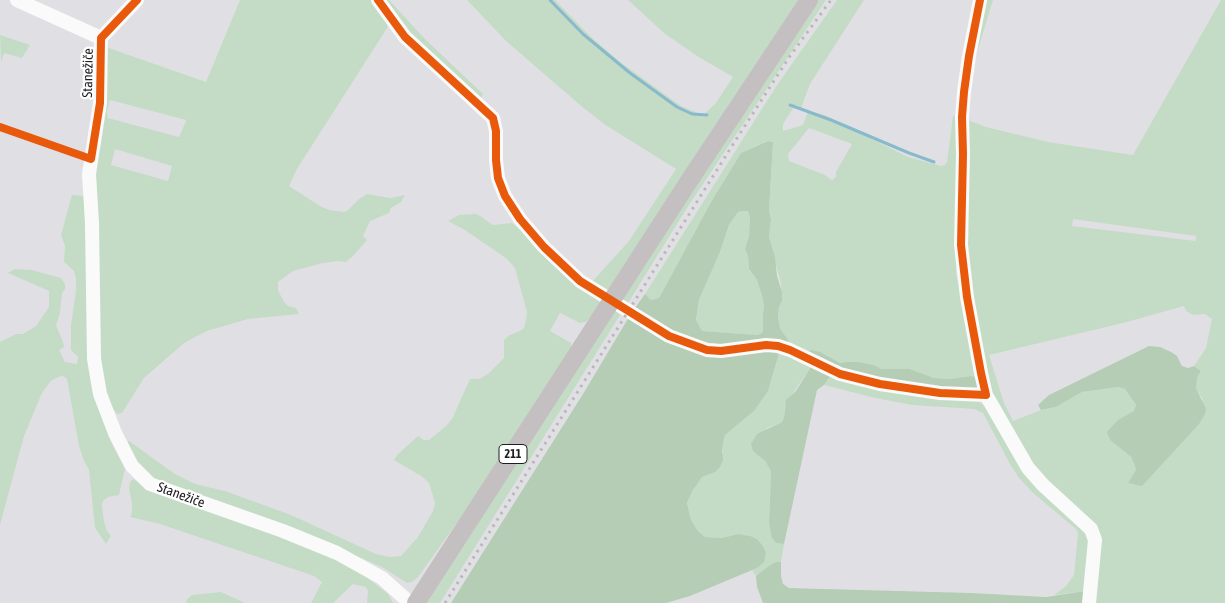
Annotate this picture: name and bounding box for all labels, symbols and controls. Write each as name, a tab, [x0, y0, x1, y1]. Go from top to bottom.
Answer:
street label: Stanežiče	[79, 48, 97, 98]
road number: 211	[499, 444, 527, 464]
street label: Stanežiče	[155, 479, 207, 511]

